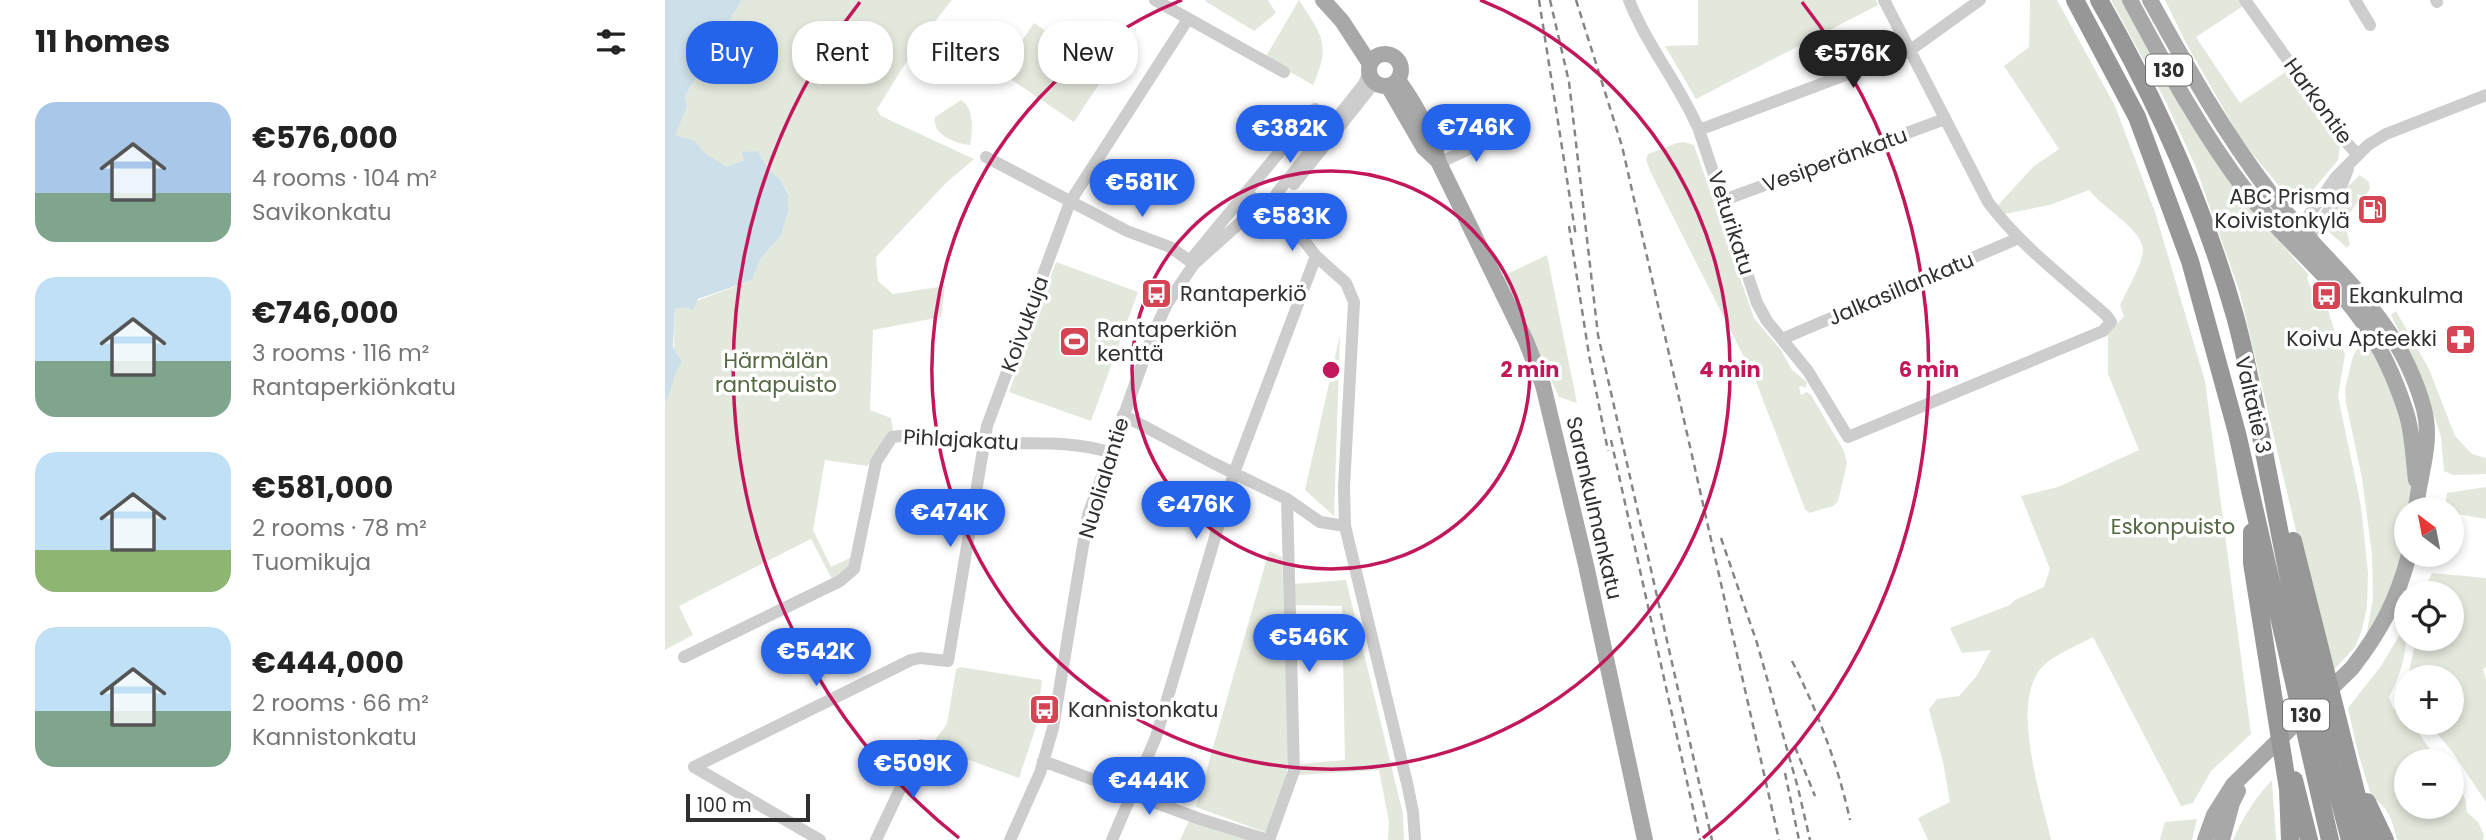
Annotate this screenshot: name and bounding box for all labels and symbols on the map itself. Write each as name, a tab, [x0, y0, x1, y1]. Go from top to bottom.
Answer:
pin: €576K	[1804, 31, 1902, 90]
street label: Harkontie	[2277, 52, 2360, 150]
road number: 130	[2146, 54, 2192, 86]
pin: €746K	[1427, 104, 1525, 164]
pin: €382K	[1241, 106, 1339, 165]
street label: Vesiperänkatu	[1758, 120, 1911, 199]
pin: €581K	[1093, 160, 1191, 219]
street label: Veturikatu	[1701, 167, 1762, 278]
place label: ABC Prisma Koivistonkylä	[2214, 182, 2350, 235]
fuel station icon: ABC Prisma Koivistonkylä	[2356, 192, 2390, 226]
pin: €583K	[1243, 194, 1341, 253]
street label: Jalkasillankatu	[1823, 245, 1978, 332]
street label: Koivukuja	[994, 272, 1055, 376]
bus stop icon: Rantaperkiö	[1140, 277, 1174, 311]
place label: Rantaperkiö	[1180, 279, 1307, 308]
bus stop icon: Ekankulma	[2309, 279, 2343, 313]
place label: Ekankulma	[2349, 281, 2463, 310]
place label: Rantaperkiön kenttä	[1097, 315, 1237, 368]
pharmacy icon: Koivu Apteekki	[2443, 322, 2477, 356]
place label: Koivu Apteekki	[2286, 324, 2437, 353]
sports icon: Rantaperkiön kenttä	[1057, 325, 1091, 359]
park label: Härmälän rantapuisto	[715, 346, 837, 399]
street label: Valtatie 3	[2228, 353, 2279, 456]
text: 2 min	[1500, 355, 1560, 384]
text: 4 min	[1699, 355, 1761, 384]
text: 6 min	[1899, 355, 1959, 384]
centre of rings	[1319, 358, 1343, 382]
street label: Nuolialantie	[1071, 414, 1136, 542]
street label: Sarankulmankatu	[1559, 414, 1630, 602]
street label: Pihlajakatu	[903, 422, 1020, 457]
pin: €476K	[1147, 482, 1245, 541]
pin: €474K	[901, 490, 999, 549]
north arrow	[2394, 497, 2464, 567]
park label: Eskonpuisto	[2111, 512, 2235, 541]
pin: €546K	[1260, 614, 1358, 674]
pin: €542K	[767, 628, 865, 688]
bus stop icon: Kannistonkatu	[1028, 693, 1062, 727]
place label: Kannistonkatu	[1068, 695, 1218, 724]
road number: 130	[2283, 700, 2329, 730]
pin: €509K	[864, 740, 962, 800]
pin: €444K	[1100, 758, 1198, 817]
scale bar	[686, 791, 810, 823]

